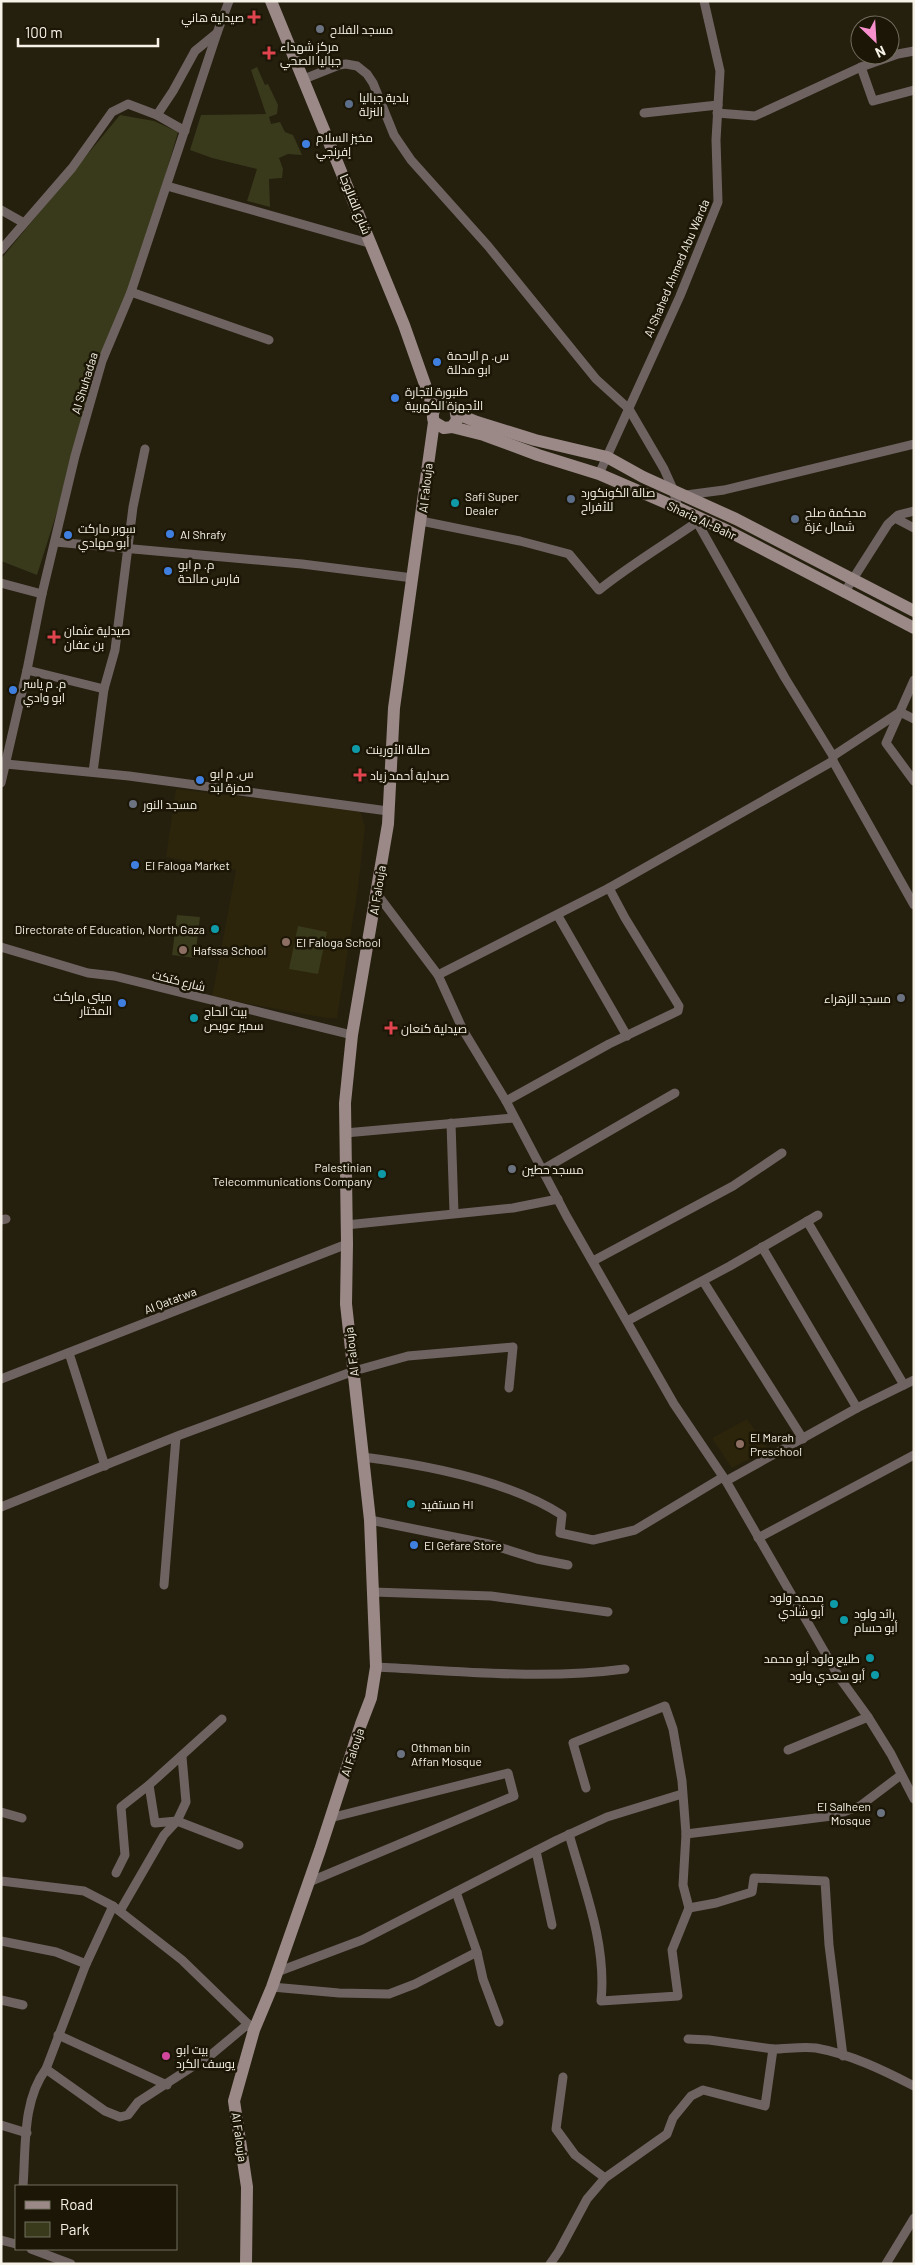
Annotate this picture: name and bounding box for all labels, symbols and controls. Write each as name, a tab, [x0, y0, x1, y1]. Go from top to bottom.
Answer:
place label: صيدلية هاني	[181, 10, 244, 28]
marker: صيدلية هاني	[248, 11, 260, 23]
scale bar	[18, 15, 158, 47]
north arrow	[850, 15, 900, 65]
place label: مسجد الفلاح	[330, 22, 393, 38]
text: 100 m	[25, 23, 63, 41]
marker: مسجد الفلاح	[314, 23, 326, 35]
place label: مركز شهداء جباليا الصحي	[280, 39, 341, 71]
text: N	[873, 43, 889, 62]
marker: مركز شهداء جباليا الصحي	[262, 46, 276, 60]
place label: بلدية جباليا النزلة	[359, 90, 409, 119]
marker: بلدية جباليا النزلة	[343, 98, 355, 110]
place label: مخبز السلام إفرنجي	[316, 130, 373, 162]
marker: مخبز السلام إفرنجي	[300, 138, 312, 150]
street label: شارع الفالوجا	[336, 172, 374, 237]
street label: Al Shahed Ahmed Abu Warda	[641, 197, 711, 339]
place label: س. م الرحمة ابو مدللة	[447, 348, 509, 377]
street label: Al Shuhadaa	[68, 350, 100, 416]
marker: س. م الرحمة ابو مدللة	[431, 356, 443, 368]
place label: طنبورة لتجارة الأجهزة الكهربية	[405, 384, 483, 413]
marker: طنبورة لتجارة الأجهزة الكهربية	[389, 392, 401, 404]
street label: Al Falouja	[415, 462, 435, 514]
place label: صالة الكونكورد للأفراح	[581, 485, 655, 515]
place label: Safi Super Dealer	[465, 489, 519, 517]
marker: صالة الكونكورد للأفراح	[565, 493, 577, 505]
marker: Safi Super Dealer	[449, 497, 461, 509]
street label: Sharia Al-Bahr	[665, 498, 739, 542]
place label: محكمة صلح شمال غزة	[805, 505, 866, 534]
marker: محكمة صلح شمال غزة	[789, 513, 801, 525]
place label: سوبر ماركت أبو مهادي	[78, 521, 136, 553]
place label: Al Shrafy	[180, 527, 227, 541]
marker: Al Shrafy	[164, 528, 176, 540]
marker: سوبر ماركت أبو مهادي	[62, 529, 74, 541]
place label: م. م ابو فارس صالحة	[178, 557, 240, 586]
marker: م. م ابو فارس صالحة	[162, 565, 174, 577]
place label: صيدلية عثمان بن عفان	[64, 623, 130, 652]
marker: صيدلية عثمان بن عفان	[48, 631, 60, 643]
place label: م. م ياسر ابو وادي	[22, 676, 66, 708]
marker: م. م ياسر ابو وادي	[7, 684, 19, 696]
place label: صالة الأورينت	[366, 742, 430, 757]
marker: صالة الأورينت	[350, 743, 362, 755]
place label: س. م ابو حمزة لبد	[210, 766, 254, 795]
place label: صيدلية أحمد زياد	[370, 768, 449, 783]
marker: صيدلية أحمد زياد	[354, 769, 366, 781]
marker: س. م ابو حمزة لبد	[194, 774, 206, 786]
place label: مسجد النور	[142, 797, 197, 812]
marker: مسجد النور	[127, 798, 139, 810]
place label: El Faloga Market	[145, 858, 230, 872]
marker: El Faloga Market	[129, 859, 141, 871]
street label: Al Falouja	[366, 864, 388, 916]
place label: Directorate of Education, North Gaza	[15, 922, 205, 936]
marker: Directorate of Education, North Gaza	[209, 923, 221, 935]
place label: El Faloga School	[296, 935, 381, 949]
marker: El Faloga School	[280, 936, 292, 948]
place label: Hafssa School	[193, 943, 266, 957]
marker: Hafssa School	[177, 944, 189, 956]
street label: شارع كتكت	[150, 967, 207, 995]
place label: ميني ماركت المختار	[53, 989, 112, 1018]
place label: مسجد الزهراء	[824, 991, 891, 1006]
marker: مسجد الزهراء	[895, 992, 907, 1004]
marker: ميني ماركت المختار	[116, 997, 128, 1009]
place label: بيت الحاج سمير عويص	[204, 1004, 264, 1033]
marker: بيت الحاج سمير عويص	[188, 1012, 200, 1024]
place label: صيدلية كنعان	[401, 1021, 467, 1036]
marker: صيدلية كنعان	[385, 1022, 397, 1034]
place label: Palestinian Telecommunications Company	[213, 1160, 372, 1188]
place label: مسجد حطين	[522, 1162, 584, 1177]
marker: مسجد حطين	[506, 1163, 518, 1175]
marker: Palestinian Telecommunications Company	[376, 1168, 388, 1180]
street label: Al Qatatwa	[142, 1284, 198, 1316]
street label: Al Falouja	[341, 1326, 361, 1378]
place label: El Marah Preschool	[750, 1430, 802, 1458]
marker: El Marah Preschool	[734, 1438, 746, 1450]
place label: مستفيد HI	[421, 1497, 474, 1512]
marker: مستفيد HI	[405, 1498, 417, 1510]
place label: El Gefare Store	[424, 1538, 502, 1552]
marker: El Gefare Store	[408, 1539, 420, 1551]
place label: محمد ولود أبو شادي	[770, 1590, 824, 1622]
marker: محمد ولود أبو شادي	[828, 1598, 840, 1610]
place label: رائد ولود أبو حسام	[854, 1606, 898, 1636]
marker: رائد ولود أبو حسام	[838, 1614, 850, 1626]
place label: طليع ولود أبو محمد	[764, 1651, 860, 1667]
marker: طليع ولود أبو محمد	[864, 1652, 876, 1664]
place label: أبو سعدي ولود	[790, 1668, 865, 1686]
marker: أبو سعدي ولود	[869, 1669, 881, 1681]
street label: Al Falouja	[338, 1726, 366, 1778]
place label: Othman bin Affan Mosque	[411, 1740, 482, 1768]
marker: Othman bin Affan Mosque	[395, 1748, 407, 1760]
place label: El Salheen Mosque	[817, 1799, 871, 1827]
marker: El Salheen Mosque	[875, 1807, 887, 1819]
place label: بيت ابو يوسف الكرد	[176, 2042, 236, 2071]
marker: بيت ابو يوسف الكرد	[160, 2050, 172, 2062]
street label: Al Falouja	[230, 2111, 250, 2163]
legend	[15, 2185, 178, 2250]
text: Road	[60, 2195, 93, 2213]
text: Park	[60, 2220, 90, 2238]

